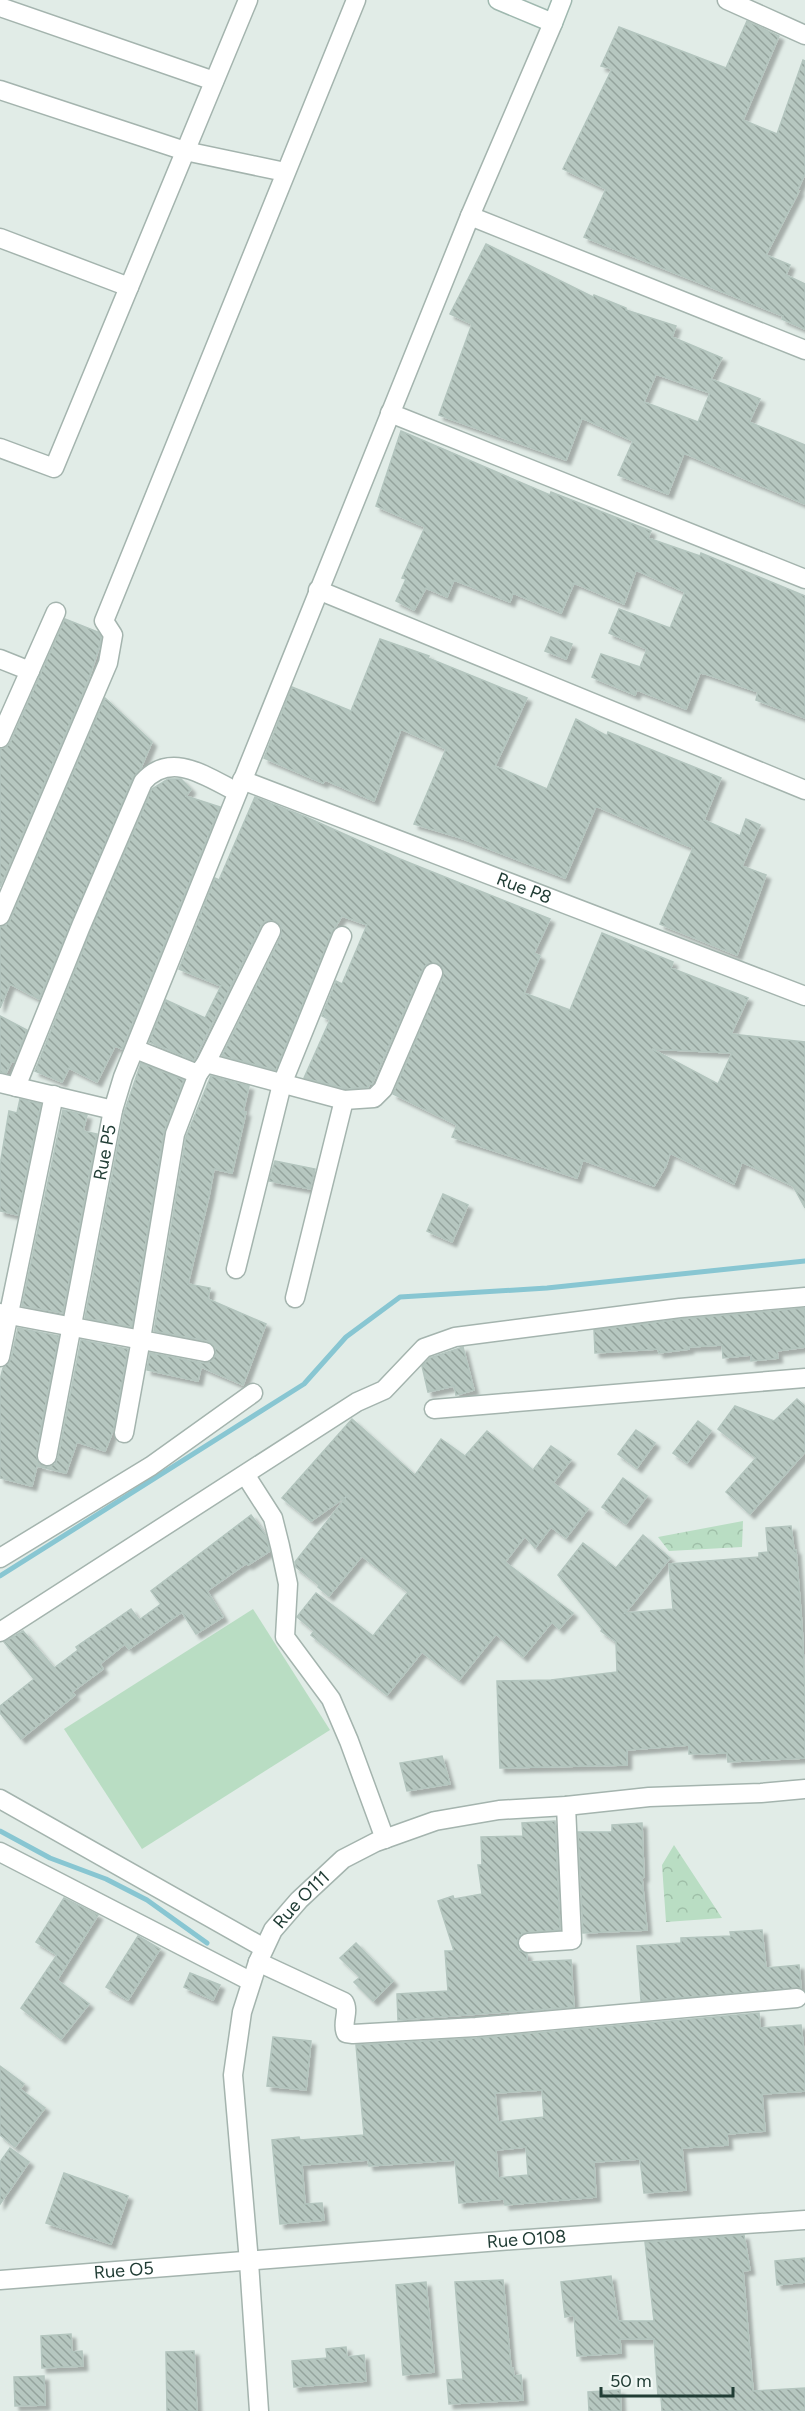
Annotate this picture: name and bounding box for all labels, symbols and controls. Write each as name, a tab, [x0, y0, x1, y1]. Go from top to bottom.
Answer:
street label: Rue P8	[493, 868, 555, 909]
street label: Rue P5	[89, 1123, 121, 1182]
street label: Rue O111	[268, 1866, 334, 1933]
street label: Rue O108	[486, 2225, 567, 2253]
street label: Rue O5	[93, 2257, 154, 2284]
scale bar	[601, 2360, 733, 2398]
text: 50 m	[610, 2370, 652, 2392]

